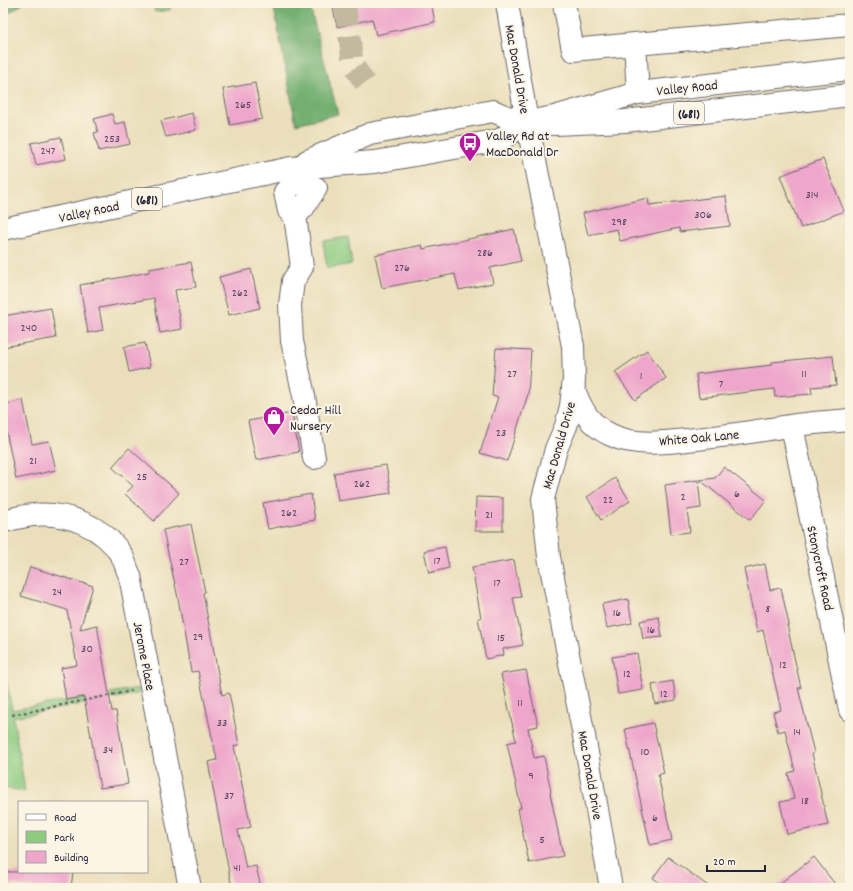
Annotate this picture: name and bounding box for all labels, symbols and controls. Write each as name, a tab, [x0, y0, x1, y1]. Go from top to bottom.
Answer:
street label: Mac Donald Drive	[498, 23, 534, 115]
street label: Valley Road	[656, 76, 719, 102]
house number: 265	[235, 97, 251, 114]
road number: (681)	[674, 102, 704, 124]
place label: Valley Rd at MacDonald Dr	[486, 127, 559, 163]
bus stop icon: Valley Rd at MacDonald Dr	[457, 130, 483, 163]
house number: 253	[104, 131, 120, 148]
house number: 247	[41, 143, 56, 160]
house number: 314	[806, 187, 818, 204]
road number: (681)	[132, 188, 162, 210]
street label: Valley Road	[57, 197, 121, 229]
house number: 306	[694, 207, 712, 224]
house number: 298	[611, 214, 627, 231]
house number: 286	[477, 245, 493, 262]
house number: 276	[394, 260, 410, 277]
house number: 262	[232, 285, 248, 302]
house number: 240	[21, 320, 37, 337]
house number: 27	[507, 366, 517, 383]
house number: 11	[801, 366, 807, 383]
house number: 1	[640, 368, 642, 385]
house number: 7	[719, 376, 724, 393]
street label: Mac Donald Drive	[538, 399, 582, 492]
place label: Cedar Hill Nursery	[290, 401, 342, 437]
shop icon: Cedar Hill Nursery	[261, 404, 287, 437]
house number: 23	[496, 425, 506, 442]
street label: White Oak Lane	[658, 426, 740, 452]
house number: 21	[29, 453, 37, 470]
house number: 25	[137, 469, 147, 486]
house number: 262	[354, 476, 370, 493]
house number: 6	[734, 486, 740, 503]
house number: 2	[680, 489, 686, 506]
house number: 22	[603, 492, 613, 509]
house number: 262	[281, 505, 297, 522]
house number: 21	[485, 507, 493, 524]
street label: Stonycroft Road	[800, 524, 838, 613]
house number: 17	[433, 553, 441, 570]
house number: 27	[179, 554, 189, 571]
house number: 17	[493, 575, 501, 592]
house number: 24	[52, 584, 62, 601]
house number: 8	[766, 601, 771, 618]
house number: 16	[613, 605, 621, 622]
street label: Jerome Place	[127, 620, 160, 693]
house number: 16	[647, 622, 655, 639]
house number: 29	[193, 629, 203, 646]
house number: 15	[497, 630, 505, 647]
house number: 30	[81, 641, 93, 658]
house number: 12	[779, 657, 787, 674]
house number: 12	[623, 666, 631, 683]
house number: 12	[660, 686, 668, 703]
house number: 11	[517, 695, 523, 712]
house number: 33	[217, 715, 227, 732]
house number: 14	[793, 724, 801, 741]
street label: Mac Donald Drive	[571, 729, 607, 821]
house number: 34	[103, 742, 113, 759]
house number: 10	[640, 744, 650, 761]
house number: 9	[528, 768, 534, 785]
house number: 37	[224, 788, 234, 805]
house number: 18	[801, 793, 809, 810]
legend	[18, 801, 148, 873]
text: Road	[54, 810, 76, 827]
house number: 6	[652, 810, 658, 827]
text: Park	[54, 830, 75, 847]
house number: 5	[539, 832, 545, 849]
scale bar	[707, 847, 765, 873]
text: Building	[54, 850, 89, 867]
text: 20 m	[713, 854, 736, 871]
house number: 41	[233, 860, 241, 877]

